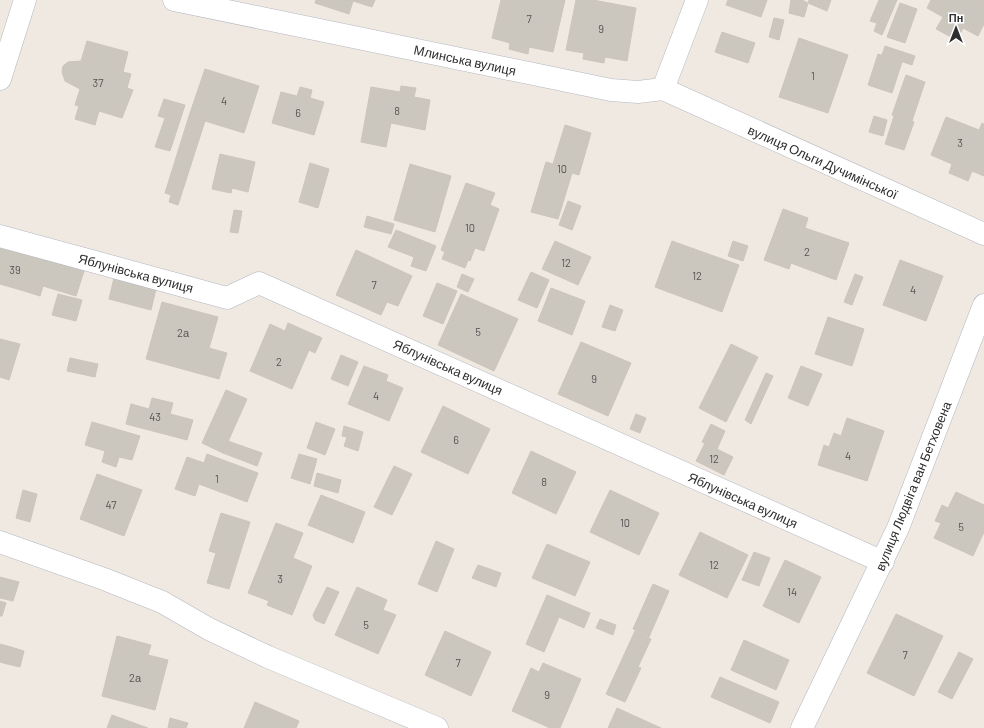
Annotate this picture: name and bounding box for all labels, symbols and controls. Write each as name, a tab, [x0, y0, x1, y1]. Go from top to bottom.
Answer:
north arrow	[936, 8, 976, 48]
text: Пн	[949, 11, 963, 24]
house number: 7	[526, 12, 532, 25]
house number: 9	[598, 22, 604, 35]
street label: Млинська вулиця	[412, 41, 518, 79]
house number: 1	[811, 69, 815, 82]
house number: 37	[93, 76, 103, 89]
house number: 4	[221, 94, 227, 107]
house number: 8	[394, 104, 400, 117]
house number: 6	[295, 106, 301, 119]
street label: вулиця Ольги Дучимінської	[746, 122, 901, 202]
house number: 3	[957, 136, 963, 149]
house number: 10	[557, 162, 567, 175]
house number: 10	[465, 221, 475, 234]
house number: 2	[804, 245, 810, 258]
street label: Яблунівська вулиця	[77, 250, 195, 296]
house number: 12	[561, 256, 571, 269]
house number: 39	[9, 263, 21, 276]
house number: 12	[692, 269, 702, 282]
house number: 7	[371, 278, 377, 291]
house number: 4	[910, 283, 916, 296]
house number: 5	[475, 325, 481, 338]
house number: 2а	[177, 326, 190, 339]
street label: Яблунівська вулиця	[391, 336, 505, 398]
house number: 2	[276, 355, 282, 368]
house number: 9	[591, 372, 597, 385]
house number: 4	[373, 389, 379, 402]
street label: вулиця Людвіга ван Бетховена	[872, 398, 955, 573]
house number: 43	[149, 410, 161, 423]
house number: 6	[453, 433, 459, 446]
house number: 4	[845, 449, 851, 462]
house number: 12	[709, 452, 719, 465]
street label: Яблунівська вулиця	[686, 469, 800, 531]
house number: 1	[215, 472, 219, 485]
house number: 8	[541, 475, 547, 488]
house number: 47	[106, 498, 116, 511]
house number: 10	[620, 516, 630, 529]
house number: 5	[958, 520, 964, 533]
house number: 12	[709, 558, 719, 571]
house number: 3	[277, 572, 283, 585]
house number: 14	[787, 585, 797, 598]
house number: 5	[363, 618, 369, 631]
house number: 7	[902, 648, 908, 661]
house number: 7	[455, 656, 461, 669]
house number: 2а	[129, 671, 142, 684]
house number: 9	[544, 688, 550, 701]

